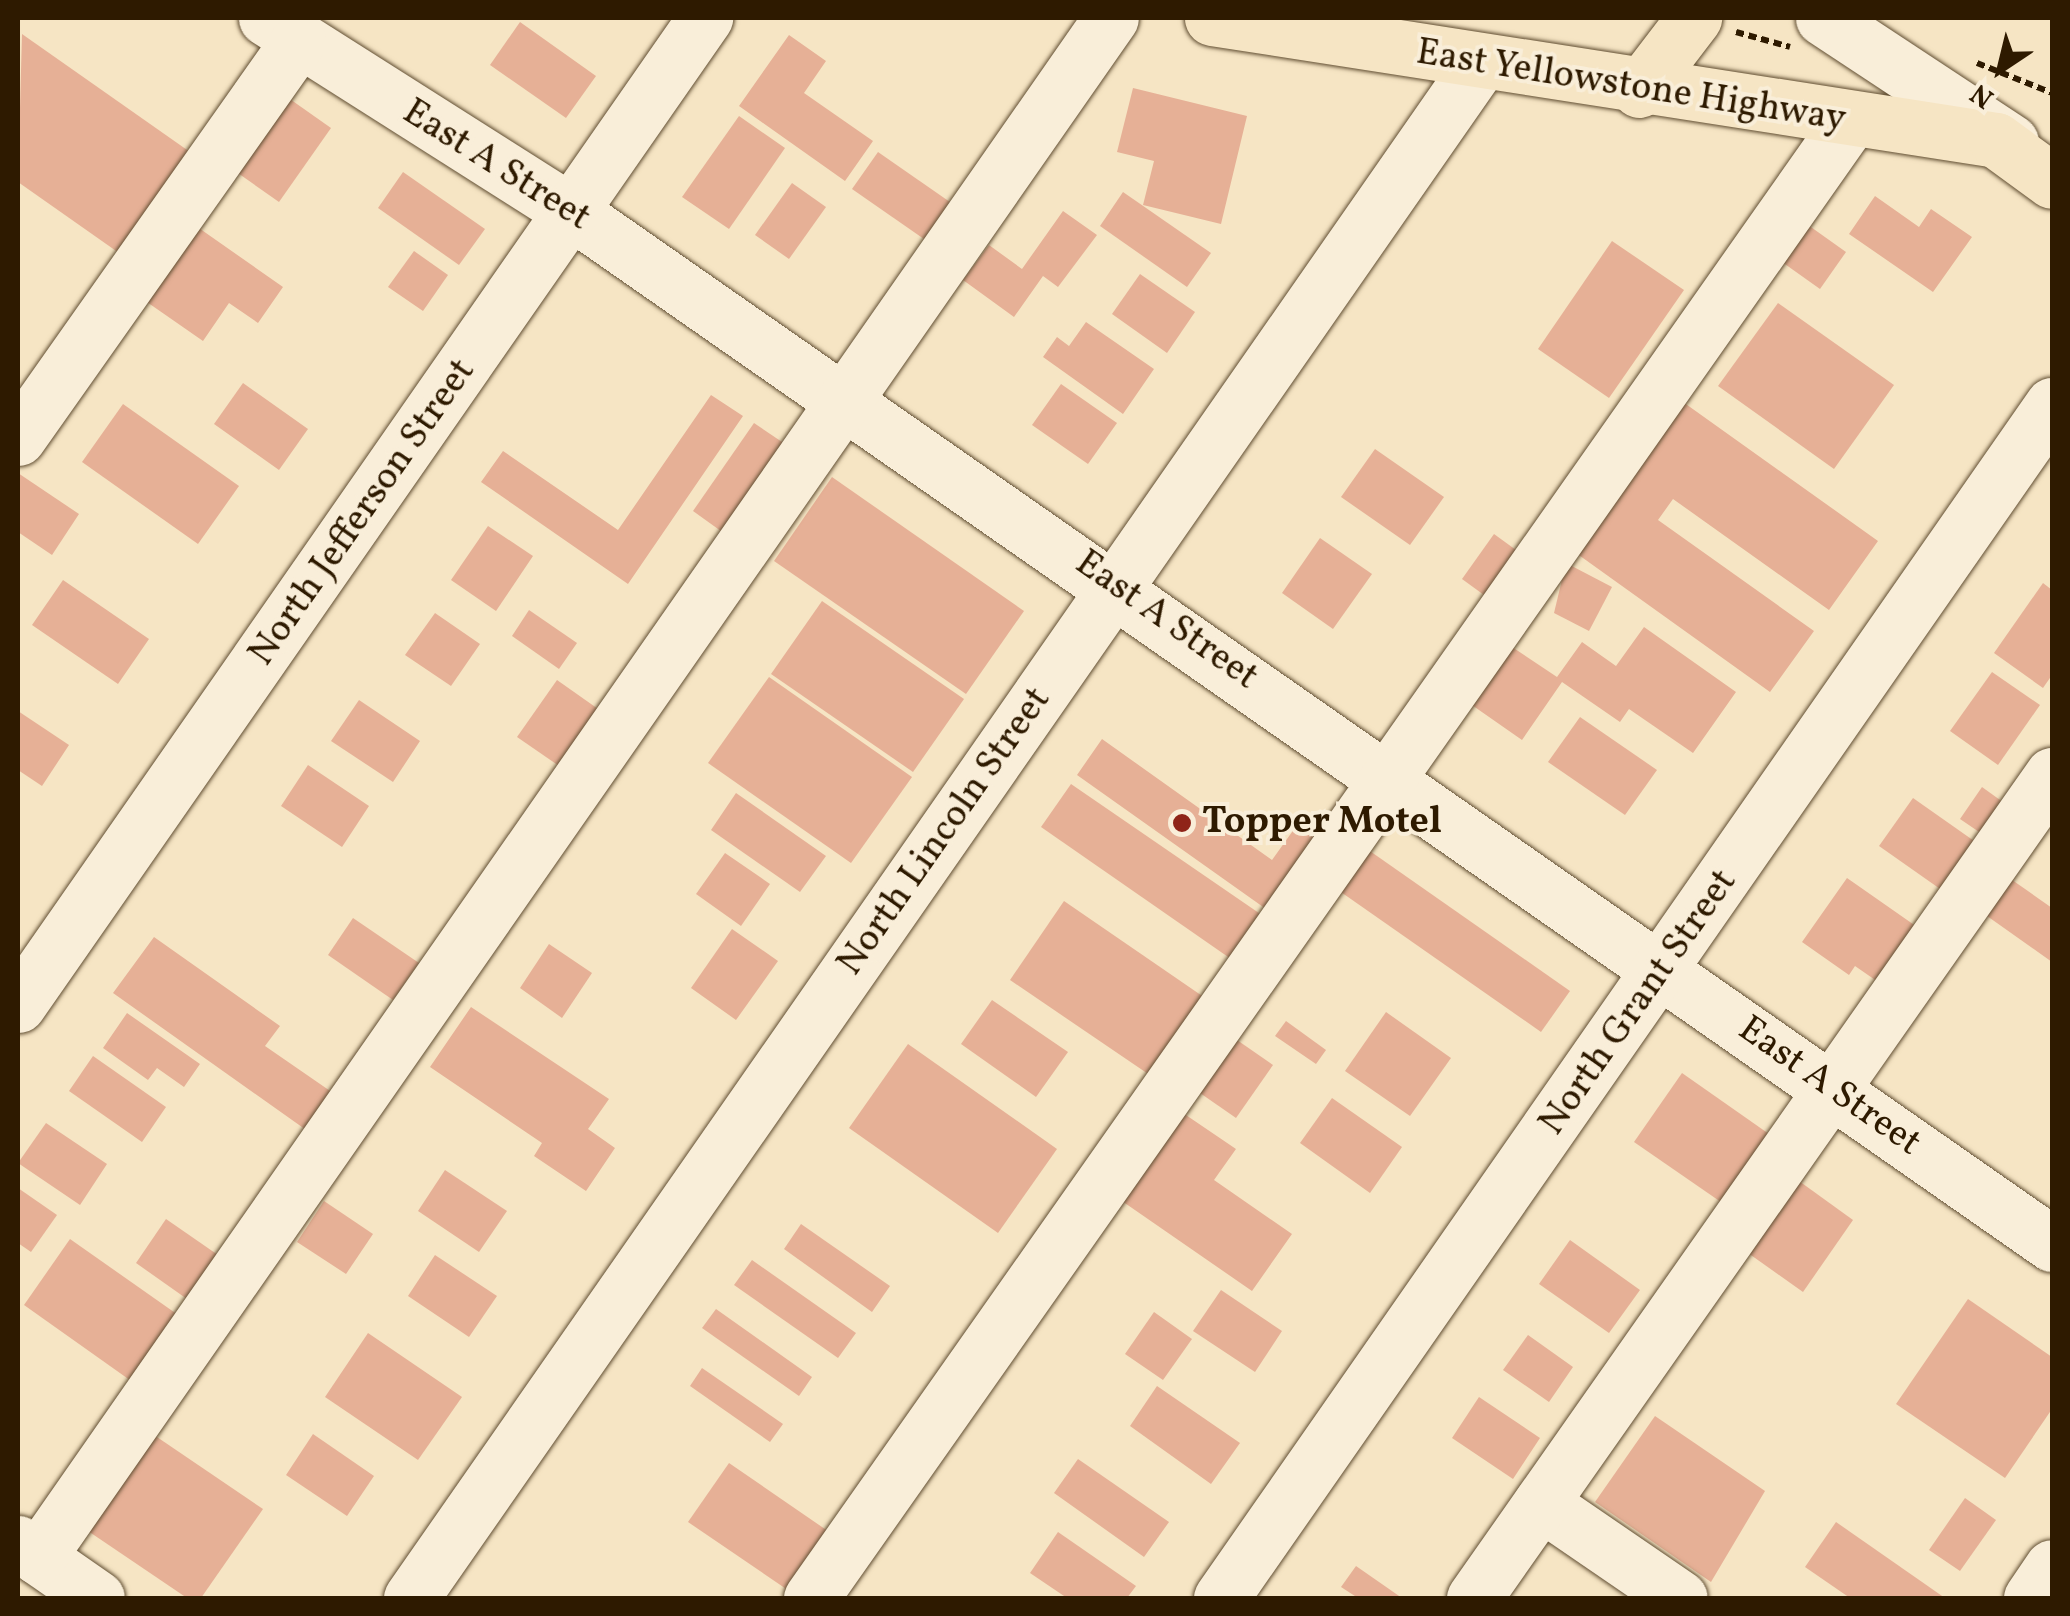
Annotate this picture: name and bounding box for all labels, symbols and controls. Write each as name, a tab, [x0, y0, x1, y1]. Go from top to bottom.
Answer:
north arrow	[1950, 20, 2050, 120]
street label: East Yellowstone Highway	[1412, 30, 1850, 144]
text: N	[1963, 73, 2002, 117]
street label: East A Street	[394, 90, 598, 242]
street label: North Jefferson Street	[240, 351, 486, 675]
street label: East A Street	[1066, 541, 1266, 701]
street label: North Lincoln Street	[828, 679, 1062, 985]
place label: Topper Motel	[1202, 800, 1442, 846]
marker: Topper Motel	[1171, 812, 1193, 834]
street label: North Grant Street	[1530, 861, 1748, 1145]
street label: East A Street	[1729, 1007, 1929, 1167]

